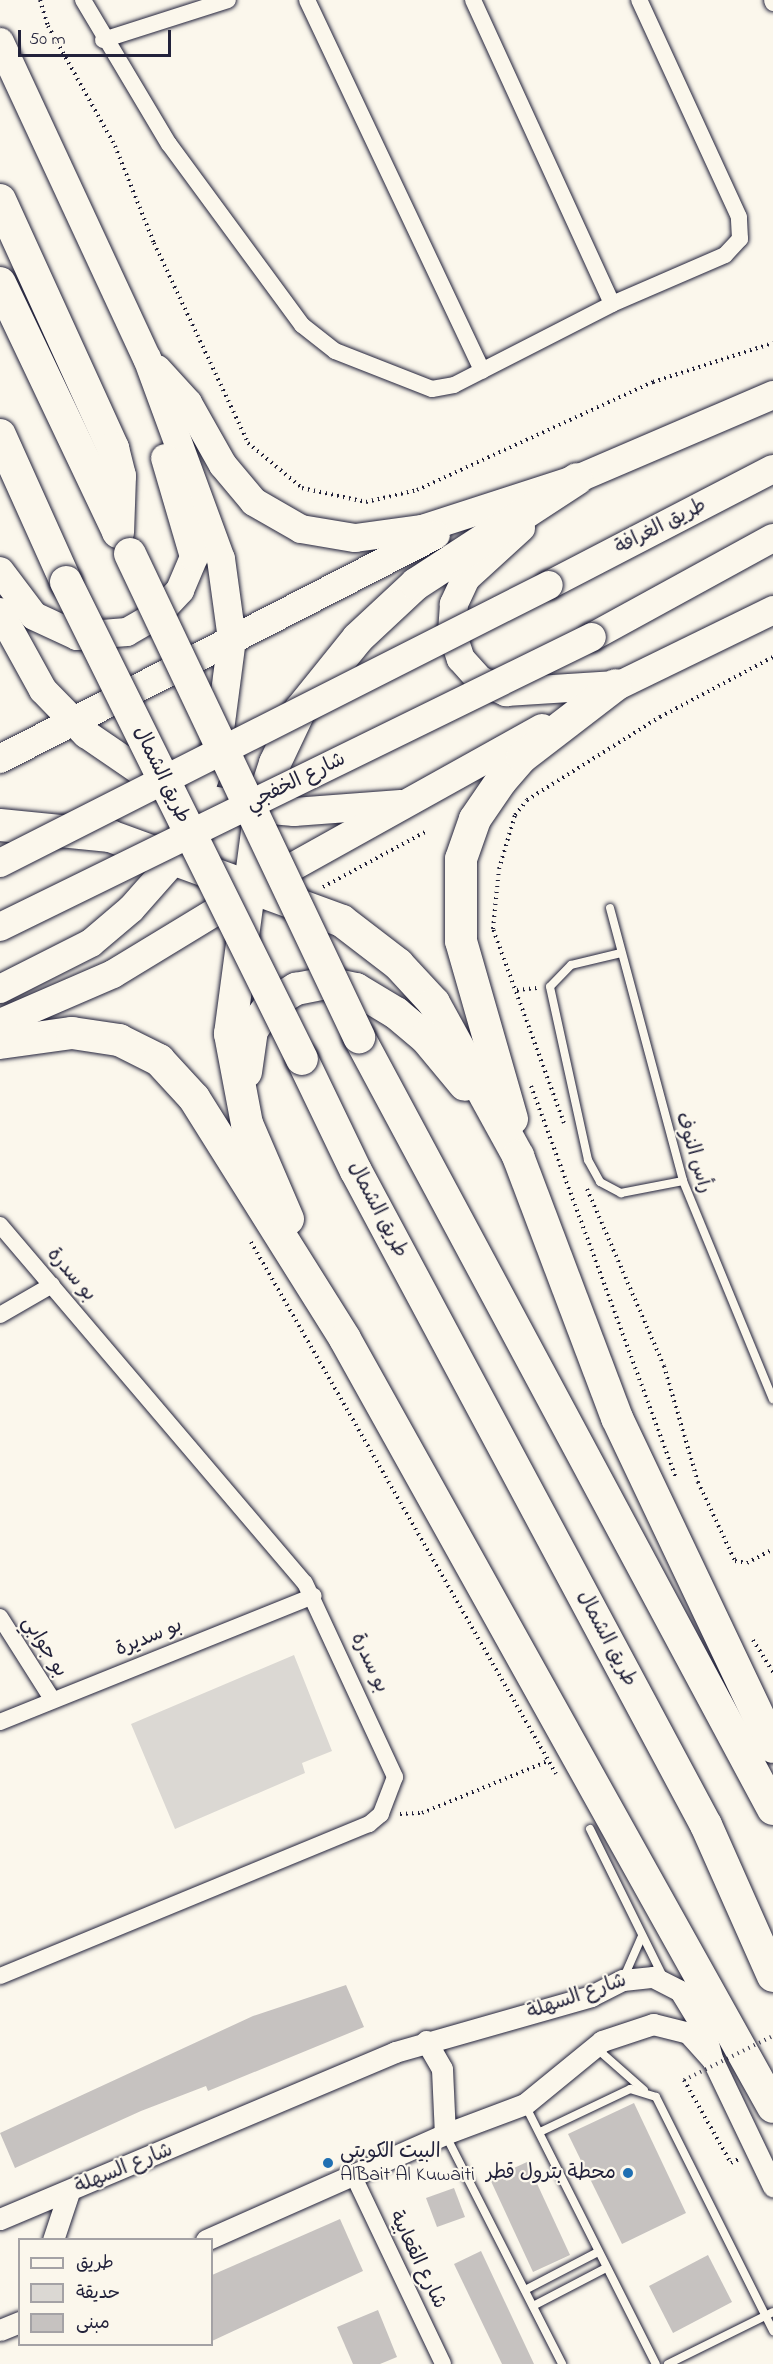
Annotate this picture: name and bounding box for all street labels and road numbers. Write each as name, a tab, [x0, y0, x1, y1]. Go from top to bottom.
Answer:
street label: طريق الغرافة	[611, 494, 711, 560]
street label: طريق الشمال	[127, 723, 195, 827]
street label: شارع الخفجي	[242, 748, 350, 816]
street label: رأس النوف	[669, 1110, 717, 1196]
street label: طريق الشمال	[342, 1158, 412, 1262]
street label: بو سدرة	[41, 1243, 101, 1307]
street label: طريق الشمال	[571, 1587, 641, 1691]
street label: بو جوابي	[16, 1612, 72, 1682]
street label: بو سديرة	[112, 1614, 186, 1662]
street label: بو سدرة	[345, 1629, 393, 1697]
street label: شارع السهلة	[524, 1969, 630, 2025]
street label: شارع السهلة	[72, 2138, 176, 2200]
street label: شارع القعابية	[383, 2207, 451, 2313]

